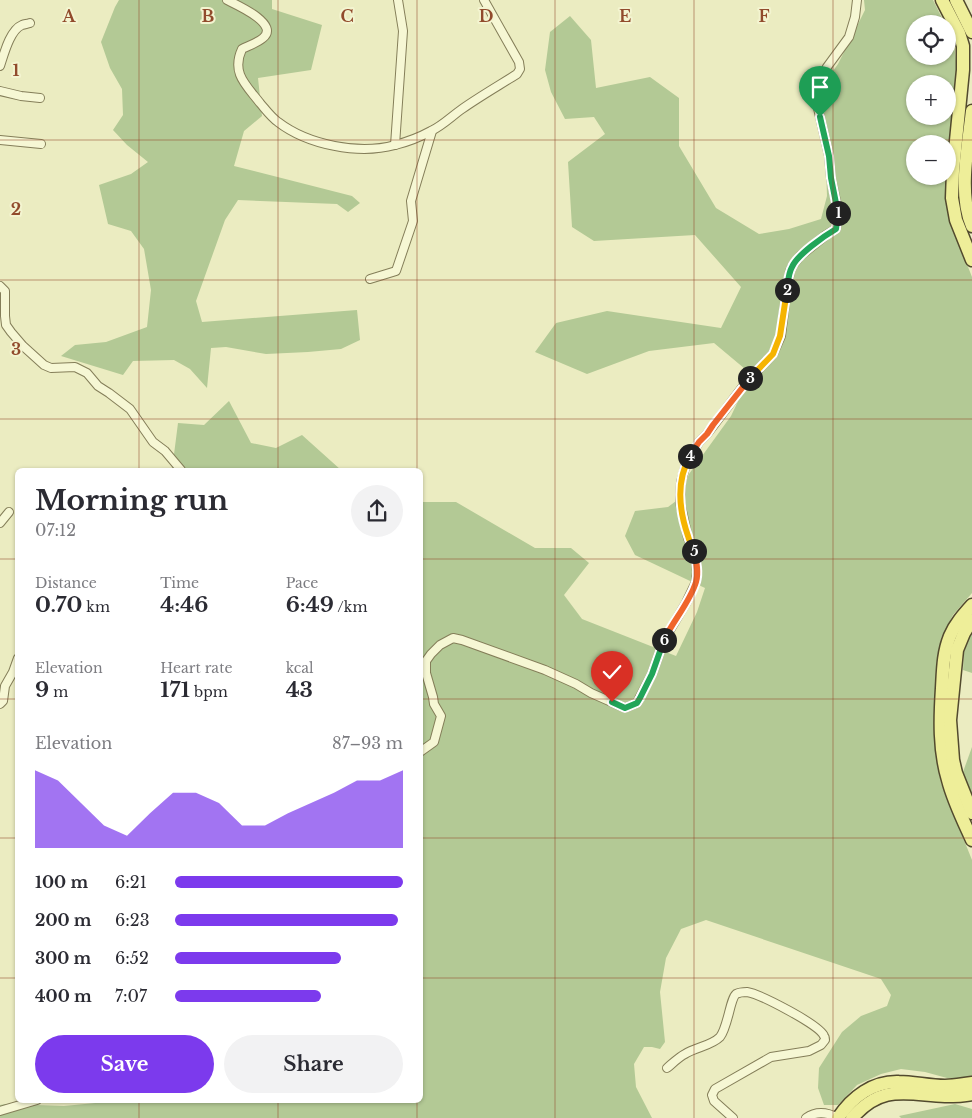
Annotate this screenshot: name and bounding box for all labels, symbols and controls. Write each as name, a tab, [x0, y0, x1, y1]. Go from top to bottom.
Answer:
text: A	[62, 6, 77, 26]
text: B	[202, 6, 215, 26]
text: C	[340, 6, 354, 26]
text: D	[479, 6, 493, 26]
text: E	[619, 6, 631, 26]
text: F	[758, 6, 770, 26]
map controls	[906, 15, 956, 185]
button: locate	[906, 15, 956, 65]
text: 1	[13, 60, 20, 80]
pin	[799, 66, 841, 117]
icon: arrive	[806, 73, 834, 101]
button: +	[906, 75, 956, 125]
button: −	[906, 135, 956, 185]
text: 2	[11, 199, 21, 219]
pin: 1	[826, 200, 850, 226]
text: 1	[835, 204, 842, 222]
pin: 2	[774, 278, 800, 302]
text: 2	[783, 281, 792, 299]
text: 3	[11, 339, 21, 359]
pin: 3	[738, 366, 762, 390]
text: 3	[746, 369, 755, 387]
pin: 4	[678, 444, 702, 468]
text: 4	[686, 447, 695, 465]
text: Morning run	[35, 483, 228, 518]
button: share	[351, 485, 403, 537]
text: 07:12	[35, 520, 76, 540]
pin: 5	[682, 538, 706, 564]
text: 5	[690, 542, 699, 560]
text: Distance	[35, 574, 97, 592]
text: Time	[160, 574, 199, 592]
text: Pace	[286, 574, 318, 592]
text: 0.70	[35, 592, 82, 618]
text: 4:46	[160, 592, 208, 618]
text: 6:49	[286, 592, 334, 618]
text: km	[82, 598, 110, 616]
text: /km	[334, 598, 367, 616]
pin: 6	[652, 628, 676, 652]
text: 6	[660, 631, 669, 649]
pin	[591, 651, 633, 702]
icon: check	[598, 658, 626, 686]
text: Elevation	[35, 659, 103, 677]
text: Heart rate	[160, 659, 232, 677]
text: kcal	[286, 659, 314, 677]
text: 9	[35, 677, 49, 703]
text: 171	[160, 677, 190, 703]
text: 43	[286, 677, 313, 703]
text: m	[49, 683, 68, 701]
text: bpm	[190, 683, 228, 701]
text: Elevation	[35, 733, 112, 753]
text: 87–93 m	[332, 733, 403, 753]
text: 100 m	[35, 872, 88, 892]
text: 6:21	[115, 872, 147, 892]
text: 200 m	[35, 910, 92, 930]
text: 6:23	[115, 910, 150, 930]
text: 300 m	[35, 948, 91, 968]
text: 6:52	[115, 948, 149, 968]
text: 400 m	[35, 986, 92, 1006]
text: 7:07	[115, 986, 147, 1006]
button: Save	[35, 1035, 214, 1093]
button: Share	[224, 1035, 403, 1093]

